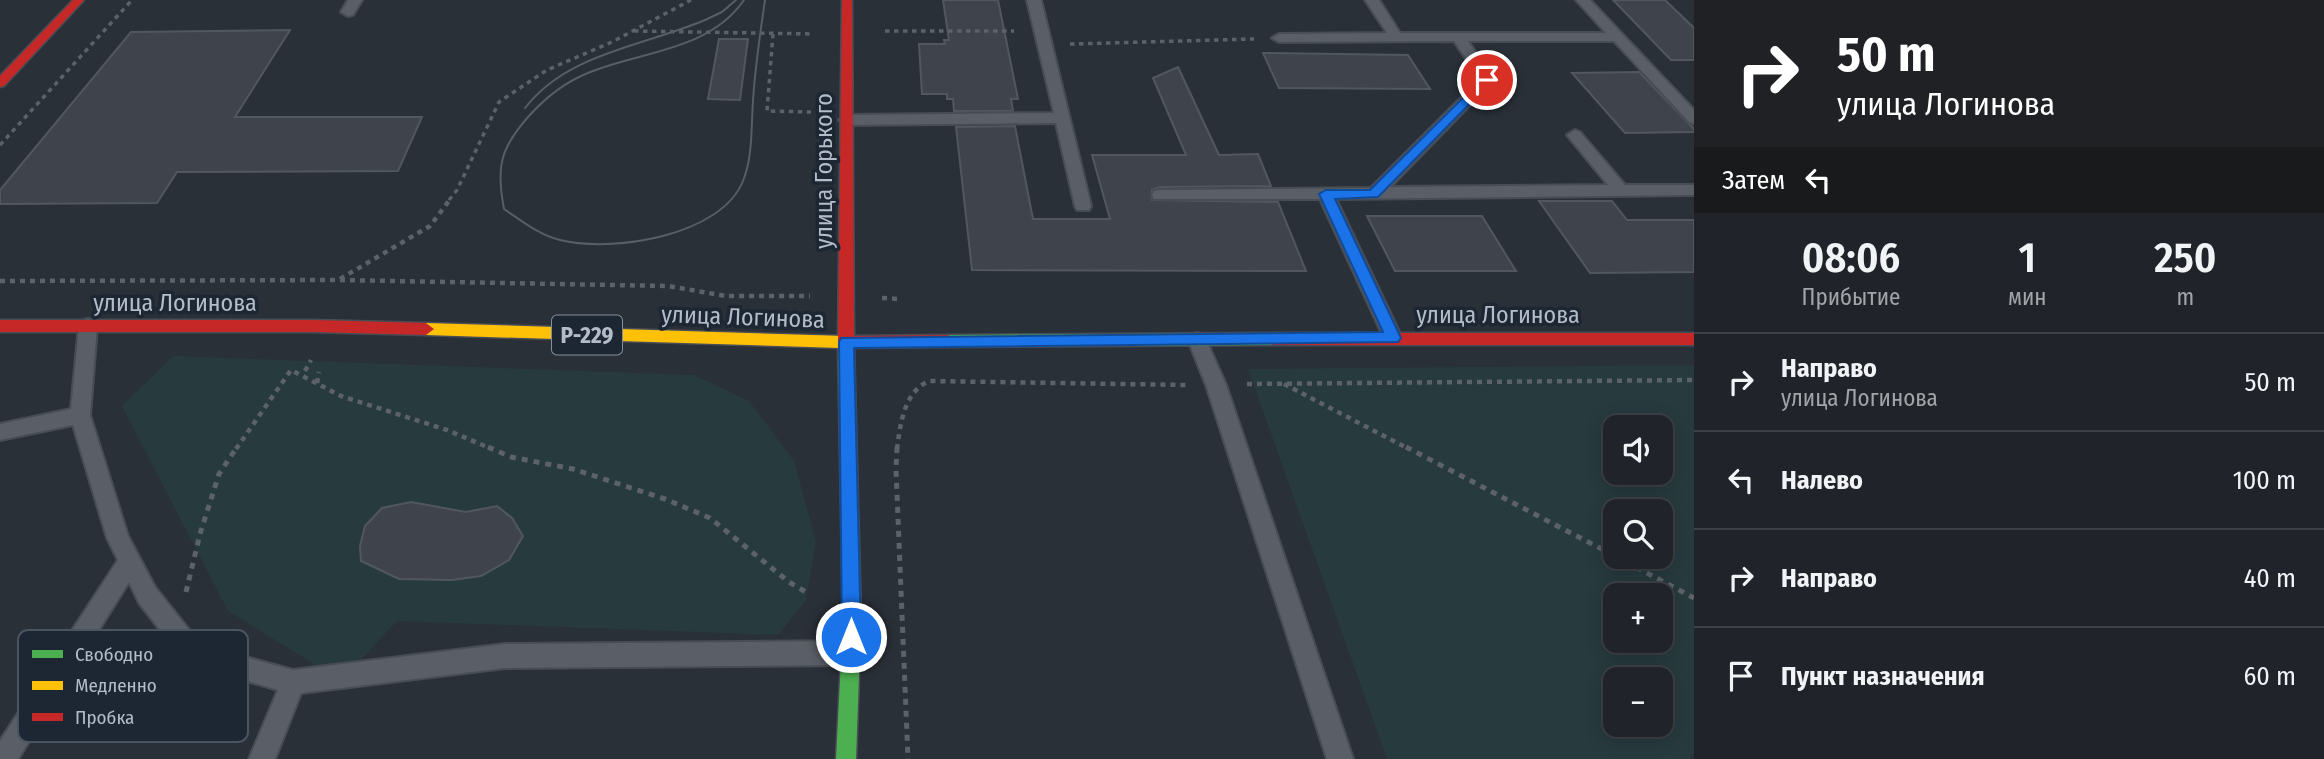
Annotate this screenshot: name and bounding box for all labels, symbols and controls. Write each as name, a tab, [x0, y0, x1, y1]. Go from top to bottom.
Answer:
text: 50 m	[1837, 25, 1935, 84]
icon: right	[1722, 28, 1813, 119]
pin	[1457, 50, 1517, 110]
icon: arrive	[1468, 61, 1506, 99]
text: улица Логинова	[1837, 85, 2055, 123]
street label: улица Горького	[810, 93, 838, 249]
icon: left	[1799, 161, 1837, 199]
text: Затем	[1722, 165, 1785, 196]
text: 08:06	[1802, 233, 1900, 283]
text: 1	[2019, 233, 2036, 283]
text: 250	[2154, 233, 2216, 283]
text: Прибытие	[1802, 283, 1900, 311]
text: мин	[2008, 283, 2047, 311]
text: m	[2176, 283, 2194, 311]
street label: улица Логинова	[93, 289, 257, 317]
street label: улица Логинова	[661, 300, 825, 334]
street label: улица Логинова	[1416, 301, 1580, 329]
road number: Р-229	[552, 316, 622, 354]
text: Направо	[1781, 353, 1877, 384]
icon: right	[1722, 363, 1760, 401]
text: 50 m	[2244, 367, 2296, 398]
text: улица Логинова	[1781, 384, 1938, 412]
map controls	[1603, 415, 1673, 737]
button: sound	[1603, 415, 1673, 485]
icon: left	[1722, 461, 1760, 499]
text: Налево	[1781, 465, 1863, 496]
text: 100 m	[2233, 465, 2296, 496]
button: search	[1603, 499, 1673, 569]
icon: right	[1722, 559, 1760, 597]
text: Направо	[1781, 563, 1877, 594]
text: 40 m	[2244, 563, 2296, 594]
button: +	[1603, 583, 1673, 653]
position arrow	[814, 600, 888, 674]
legend	[18, 630, 248, 742]
text: Свободно	[75, 643, 153, 666]
icon: arrive	[1722, 657, 1760, 695]
text: Пункт назначения	[1781, 661, 1985, 692]
text: 60 m	[2243, 661, 2296, 692]
button: −	[1603, 667, 1673, 737]
text: Медленно	[75, 674, 157, 697]
text: Пробка	[75, 706, 134, 729]

